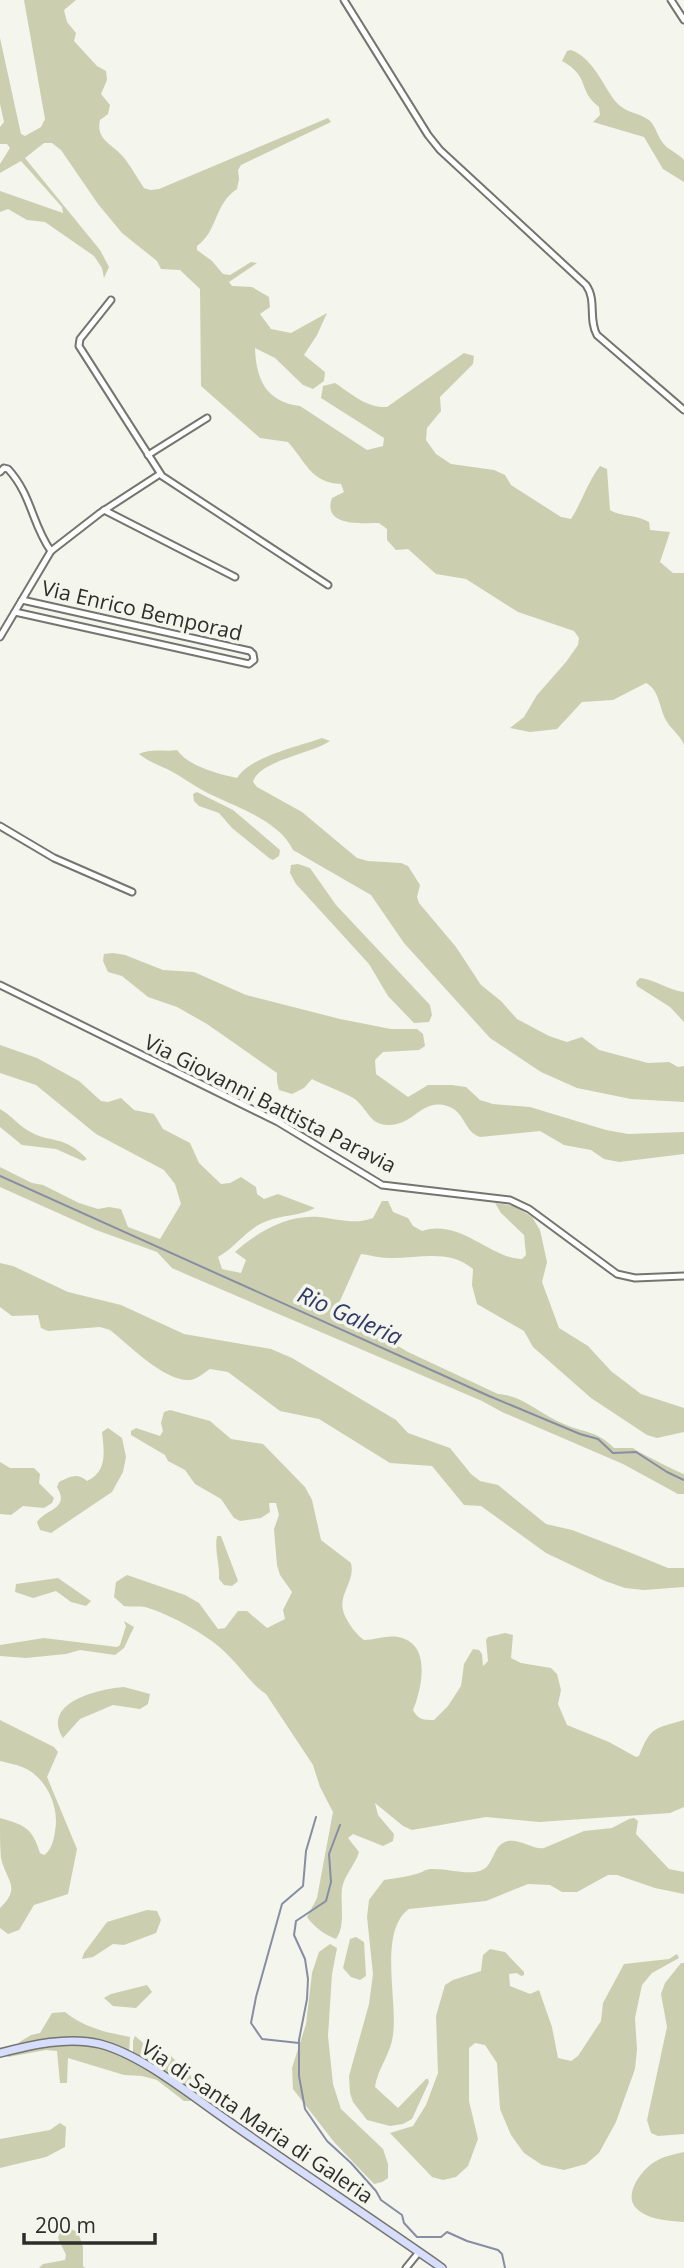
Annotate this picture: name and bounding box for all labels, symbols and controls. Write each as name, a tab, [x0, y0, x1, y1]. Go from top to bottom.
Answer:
street label: Via Enrico Bemporad	[39, 573, 245, 647]
street label: Via Giovanni Battista Paravia	[140, 1027, 401, 1179]
water label: Rio Galeria	[293, 1278, 408, 1352]
street label: Via di Santa Maria di Galeria	[136, 2033, 379, 2209]
scale bar	[24, 2202, 156, 2246]
text: 200 m	[35, 2211, 96, 2239]

